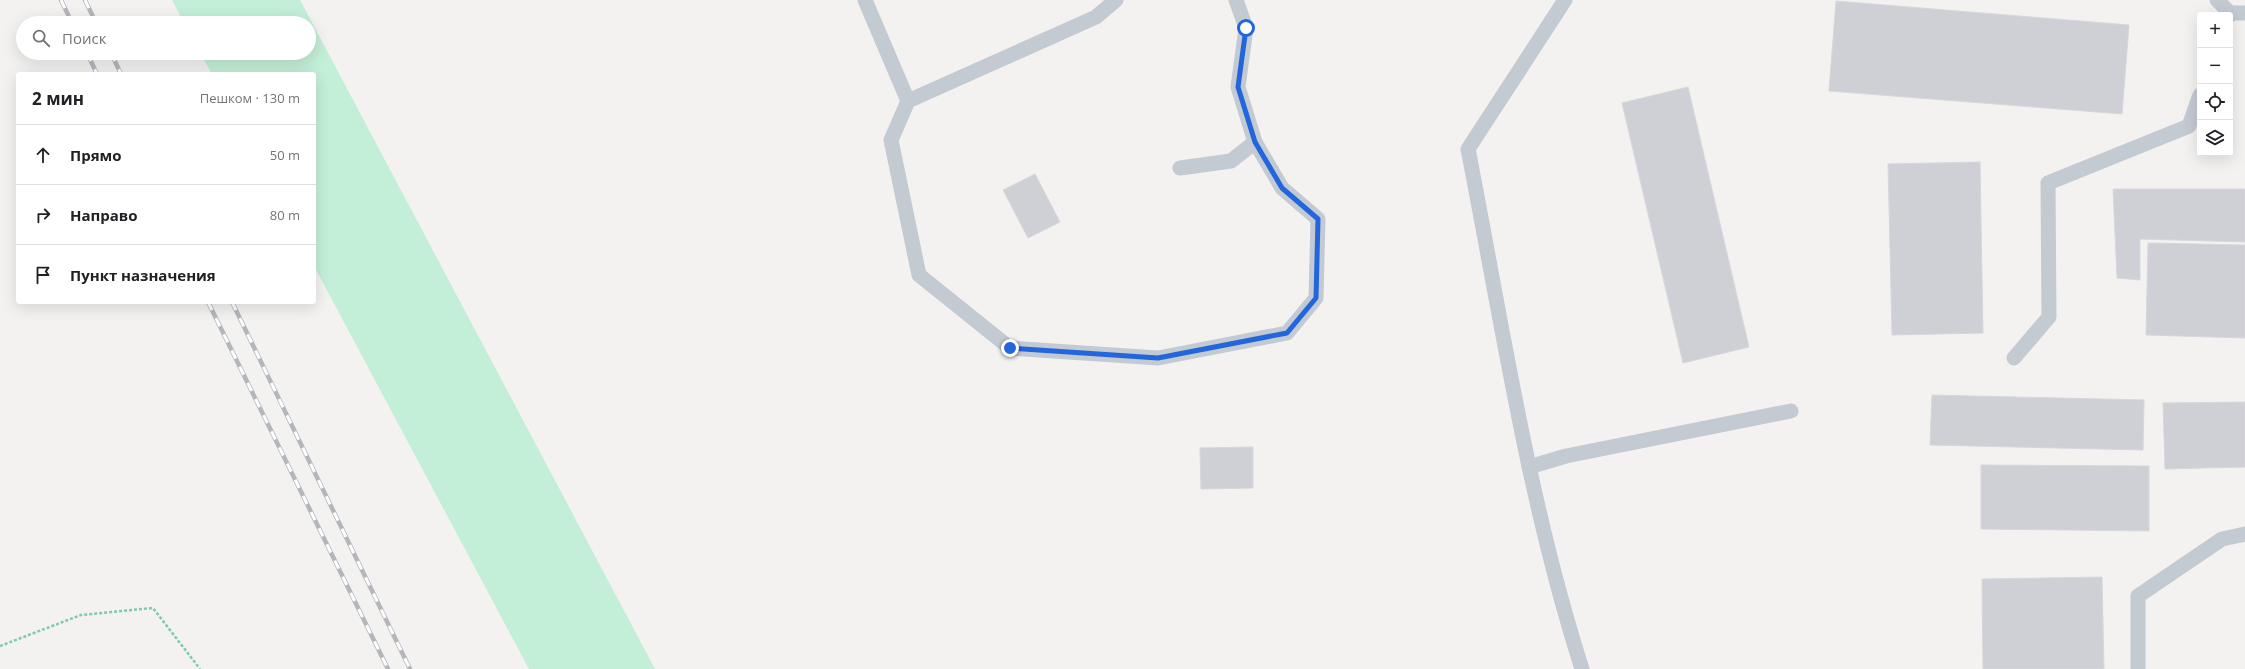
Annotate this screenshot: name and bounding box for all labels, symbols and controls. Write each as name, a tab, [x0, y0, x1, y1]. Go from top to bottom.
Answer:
map controls	[2197, 12, 2233, 156]
button: +	[2197, 12, 2233, 48]
search box	[16, 16, 316, 60]
route start	[1237, 19, 1255, 37]
icon: search	[30, 27, 52, 49]
text: Поиск	[62, 28, 106, 48]
button: −	[2197, 48, 2233, 84]
button: locate	[2197, 84, 2233, 120]
text: 2 мин	[32, 87, 84, 110]
text: Пешком · 130 m	[200, 89, 300, 107]
button: layers	[2197, 120, 2233, 156]
icon: ahead	[32, 144, 54, 166]
text: Прямо	[70, 145, 122, 165]
text: 50 m	[270, 146, 300, 164]
icon: right	[32, 204, 54, 226]
text: Направо	[70, 205, 138, 225]
text: 80 m	[270, 206, 300, 224]
icon: arrive	[32, 264, 54, 286]
text: Пункт назначения	[70, 265, 216, 285]
route end	[1001, 339, 1019, 357]

